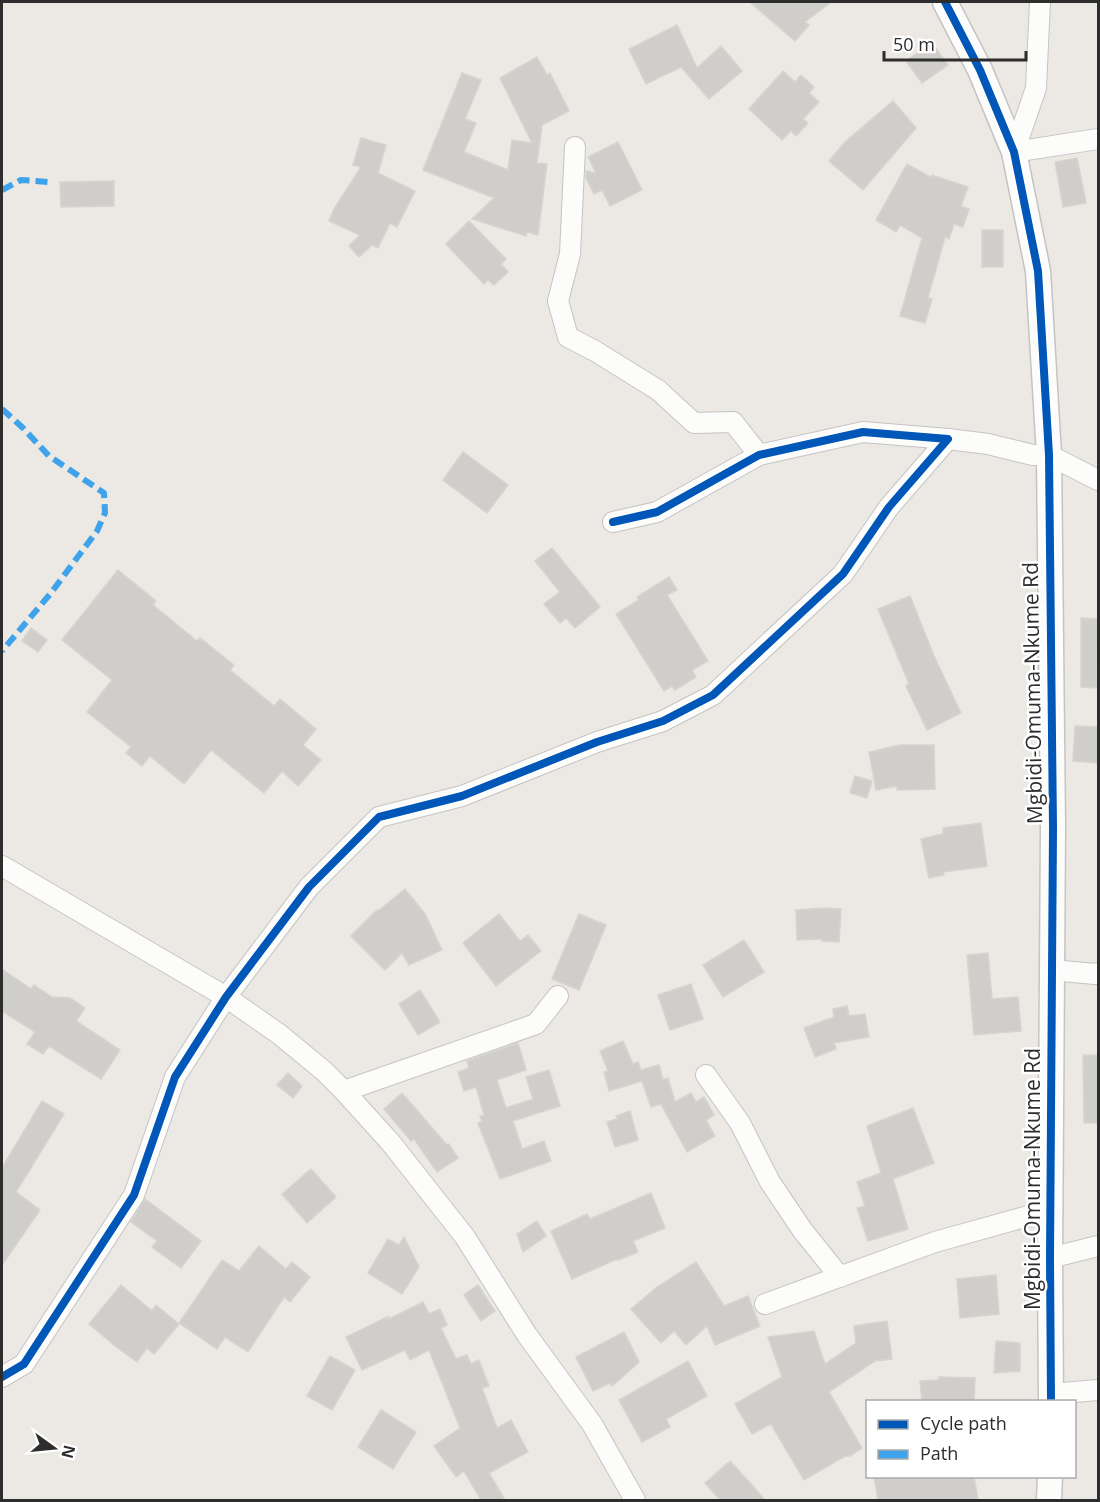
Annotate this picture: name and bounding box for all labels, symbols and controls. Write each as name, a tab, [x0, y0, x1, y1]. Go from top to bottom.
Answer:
scale bar	[884, 24, 1026, 62]
text: 50 m	[893, 32, 935, 56]
street label: Mgbidi-Omuma-Nkume Rd	[1016, 562, 1048, 824]
street label: Mgbidi-Omuma-Nkume Rd	[1018, 1048, 1046, 1310]
legend	[866, 1400, 1076, 1478]
text: Cycle path	[920, 1411, 1007, 1435]
north arrow	[24, 1418, 84, 1478]
text: Path	[920, 1441, 958, 1465]
text: N	[56, 1443, 81, 1461]

